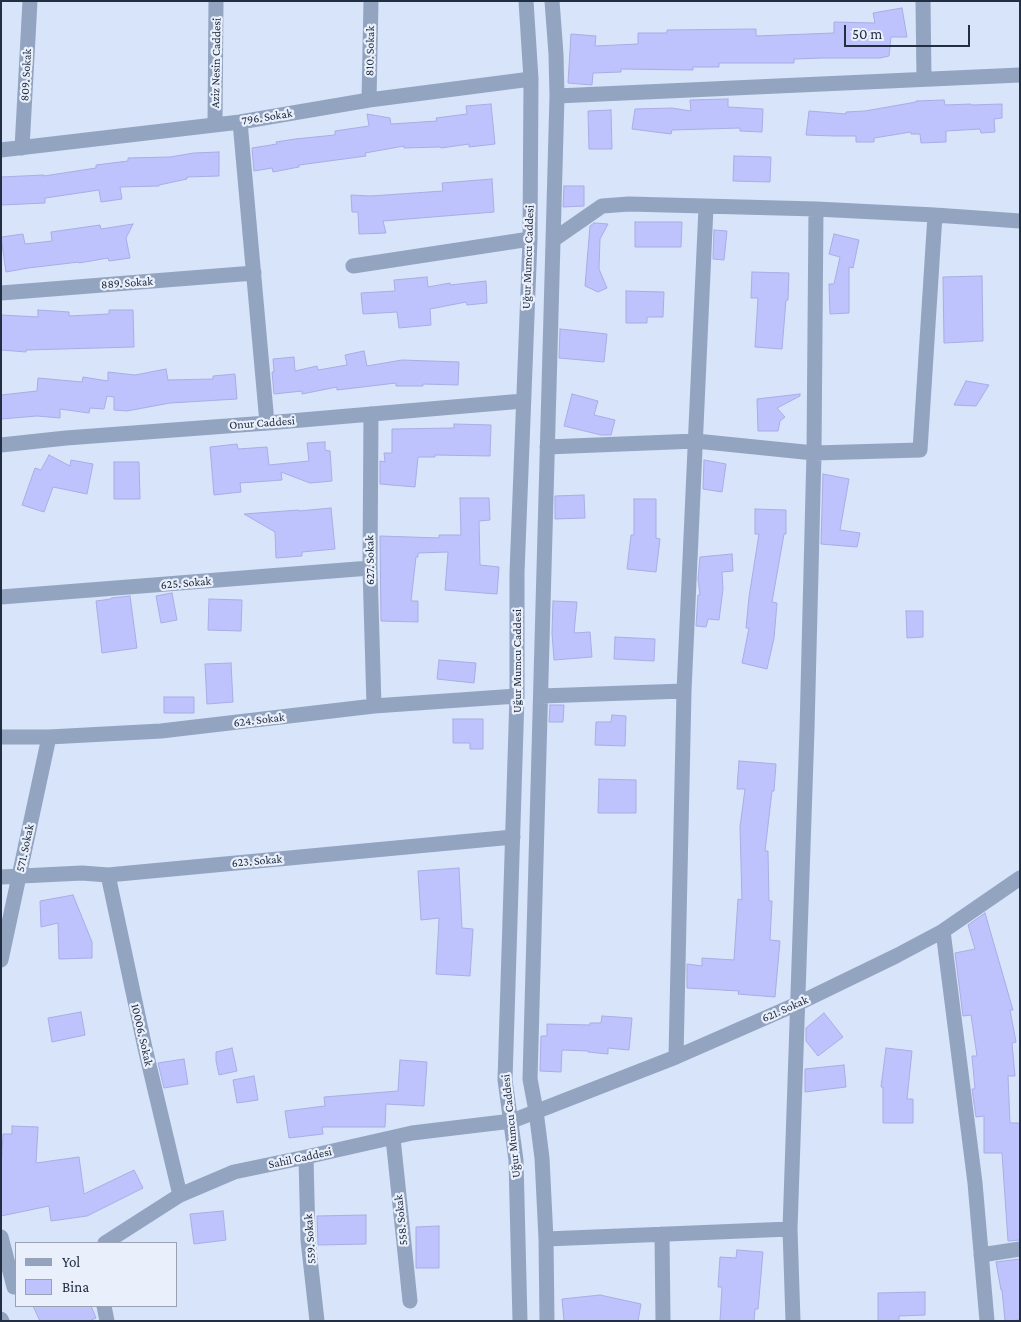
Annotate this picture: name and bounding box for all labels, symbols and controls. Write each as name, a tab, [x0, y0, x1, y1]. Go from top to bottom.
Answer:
scale bar	[846, 15, 972, 47]
street label: Aziz Nesin Caddesi	[208, 18, 224, 108]
street label: 810. Sokak	[362, 26, 378, 76]
text: 50 m	[852, 26, 882, 42]
street label: 809. Sokak	[17, 48, 35, 102]
street label: 796. Sokak	[241, 106, 293, 128]
street label: Uğur Mumcu Caddesi	[519, 205, 537, 309]
street label: 889. Sokak	[101, 274, 153, 292]
street label: Onur Caddesi	[229, 414, 295, 432]
street label: 627. Sokak	[362, 535, 378, 585]
street label: 625. Sokak	[160, 574, 212, 592]
street label: Uğur Mumcu Caddesi	[510, 609, 524, 713]
street label: 624. Sokak	[233, 710, 285, 730]
street label: 571. Sokak	[13, 823, 37, 873]
street label: 623. Sokak	[231, 852, 283, 870]
street label: 621. Sokak	[760, 992, 810, 1026]
street label: 10006. Sokak	[128, 1002, 156, 1068]
street label: Uğur Mumcu Caddesi	[498, 1073, 524, 1179]
street label: Sahil Caddesi	[267, 1144, 333, 1172]
street label: 558. Sokak	[391, 1194, 411, 1246]
street label: 559. Sokak	[301, 1213, 319, 1265]
legend	[15, 1242, 178, 1307]
text: Yol	[62, 1254, 80, 1270]
text: Bina	[62, 1279, 89, 1295]

